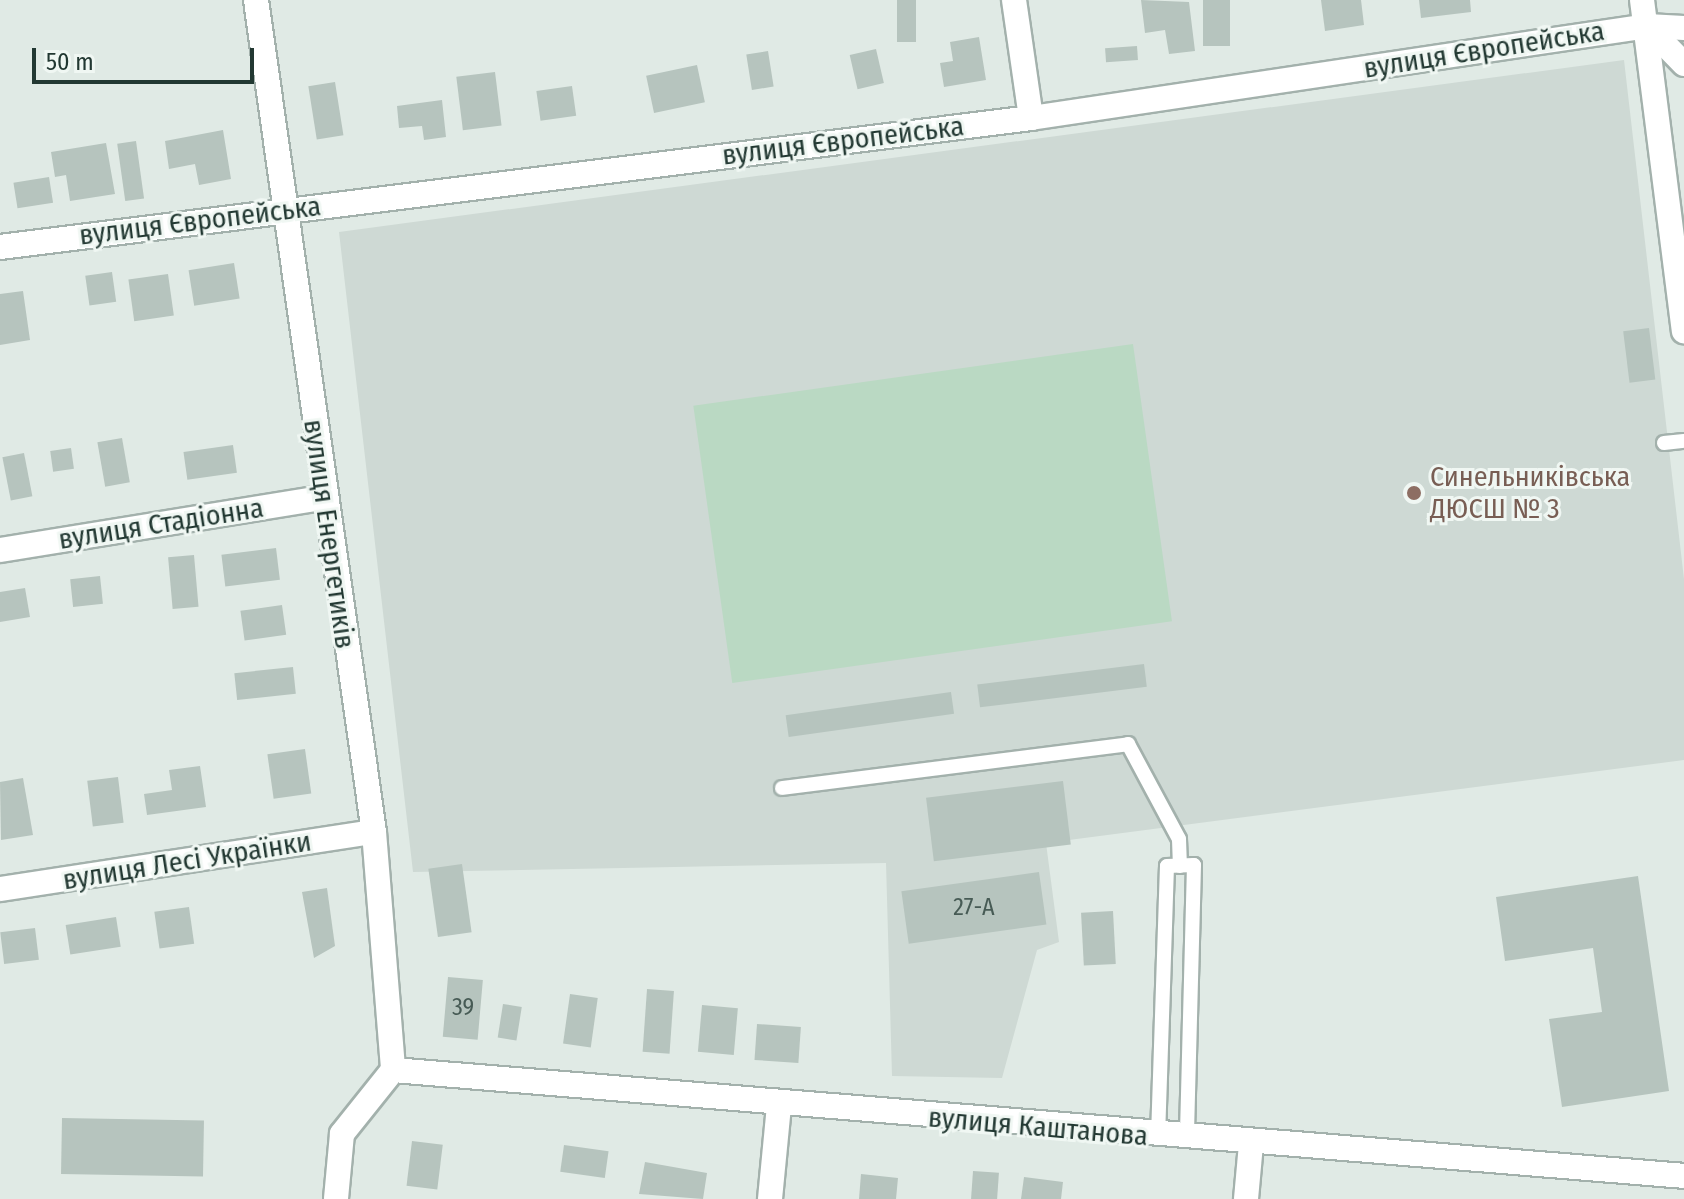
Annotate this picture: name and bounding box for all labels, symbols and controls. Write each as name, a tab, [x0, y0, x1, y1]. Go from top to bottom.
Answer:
street label: вулиця Європейська	[1361, 14, 1607, 86]
scale bar	[36, 32, 258, 82]
text: 50 m	[46, 48, 94, 76]
street label: вулиця Європейська	[720, 110, 966, 172]
street label: вулиця Європейська	[77, 190, 323, 252]
street label: вулиця Енергетиків	[296, 417, 362, 651]
place label: Синельниківська ДЮСШ № 3	[1430, 460, 1630, 526]
marker: Синельниківська ДЮСШ № 3	[1405, 484, 1423, 502]
street label: вулиця Стадіонна	[56, 491, 266, 557]
street label: вулиця Лесі Українки	[60, 825, 314, 897]
house number: 27-А	[953, 894, 995, 922]
house number: 39	[452, 994, 474, 1022]
street label: вулиця Каштанова	[927, 1101, 1149, 1153]

